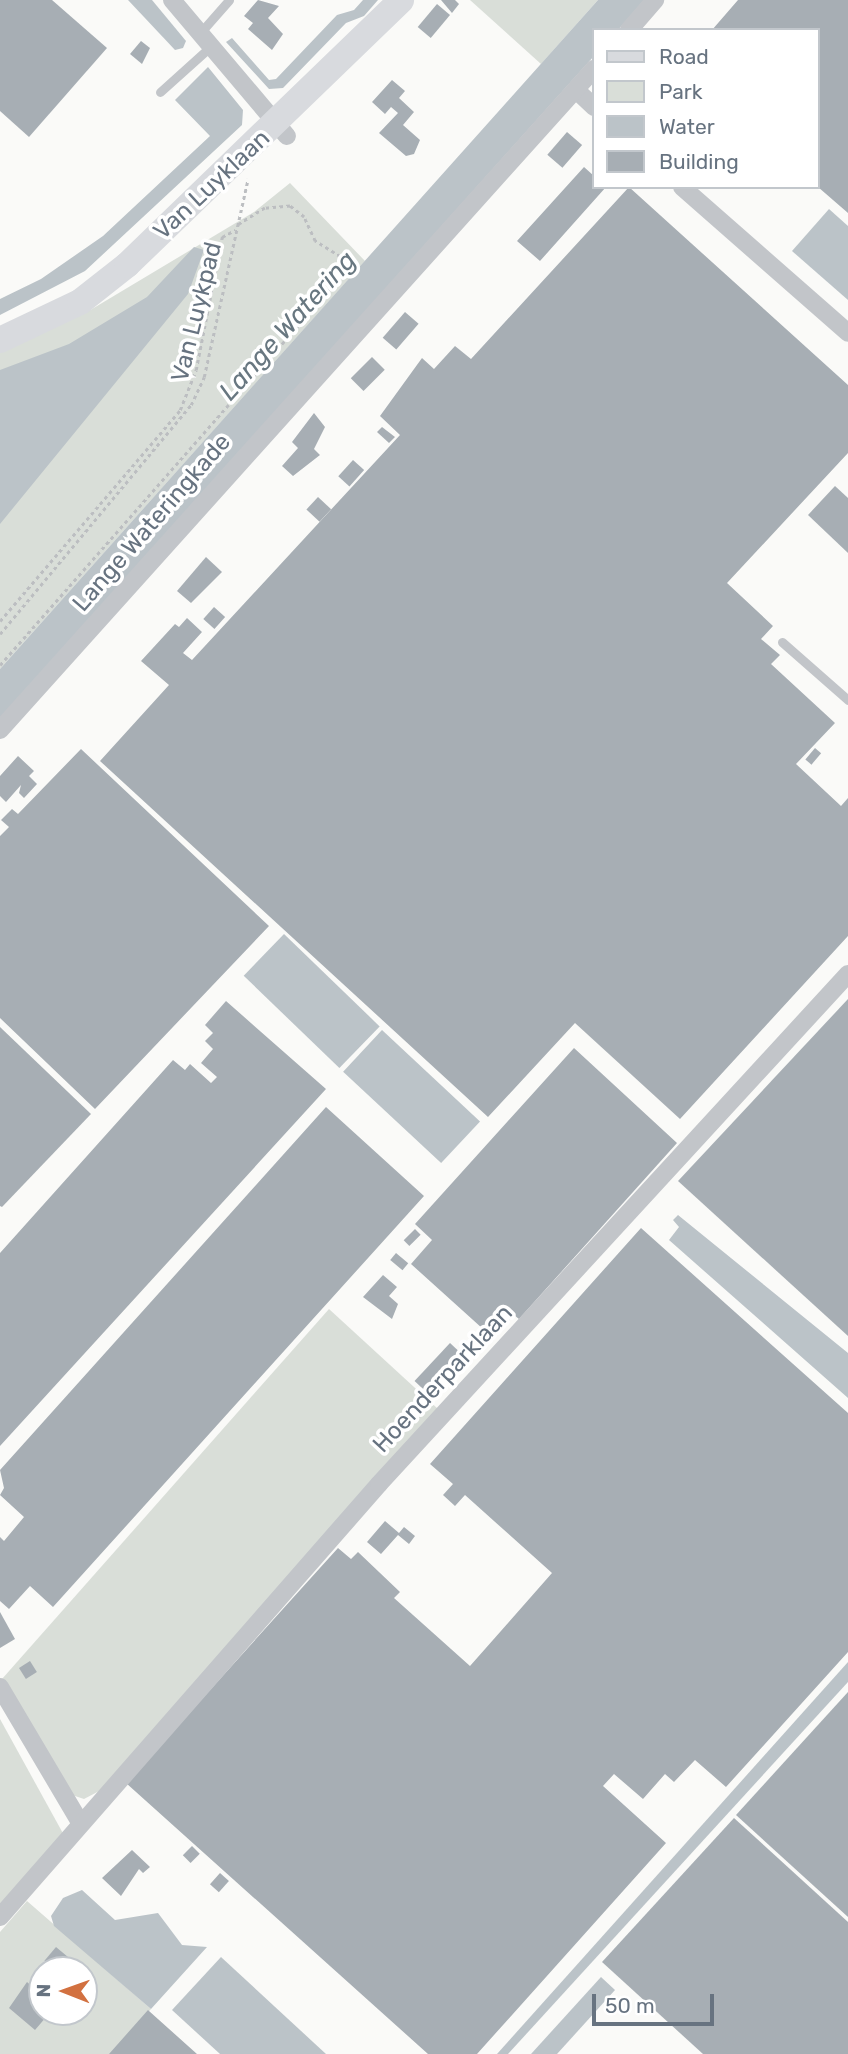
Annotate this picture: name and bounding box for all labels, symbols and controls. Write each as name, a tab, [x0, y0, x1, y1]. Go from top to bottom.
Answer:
legend	[592, 28, 820, 189]
text: Road	[659, 44, 709, 69]
text: Park	[659, 79, 703, 104]
text: Water	[659, 114, 715, 139]
street label: Van Luyklaan	[148, 124, 276, 246]
text: Building	[659, 149, 739, 174]
street label: Van Luykpad	[166, 239, 228, 385]
water label: Lange Watering	[213, 245, 363, 407]
street label: Lange Wateringkade	[67, 428, 237, 618]
street label: Hoenderparklaan	[367, 1299, 519, 1459]
north arrow	[28, 1956, 98, 2026]
scale bar	[596, 1980, 718, 2024]
text: N	[32, 1984, 55, 1998]
text: 50 m	[605, 1993, 655, 2018]

